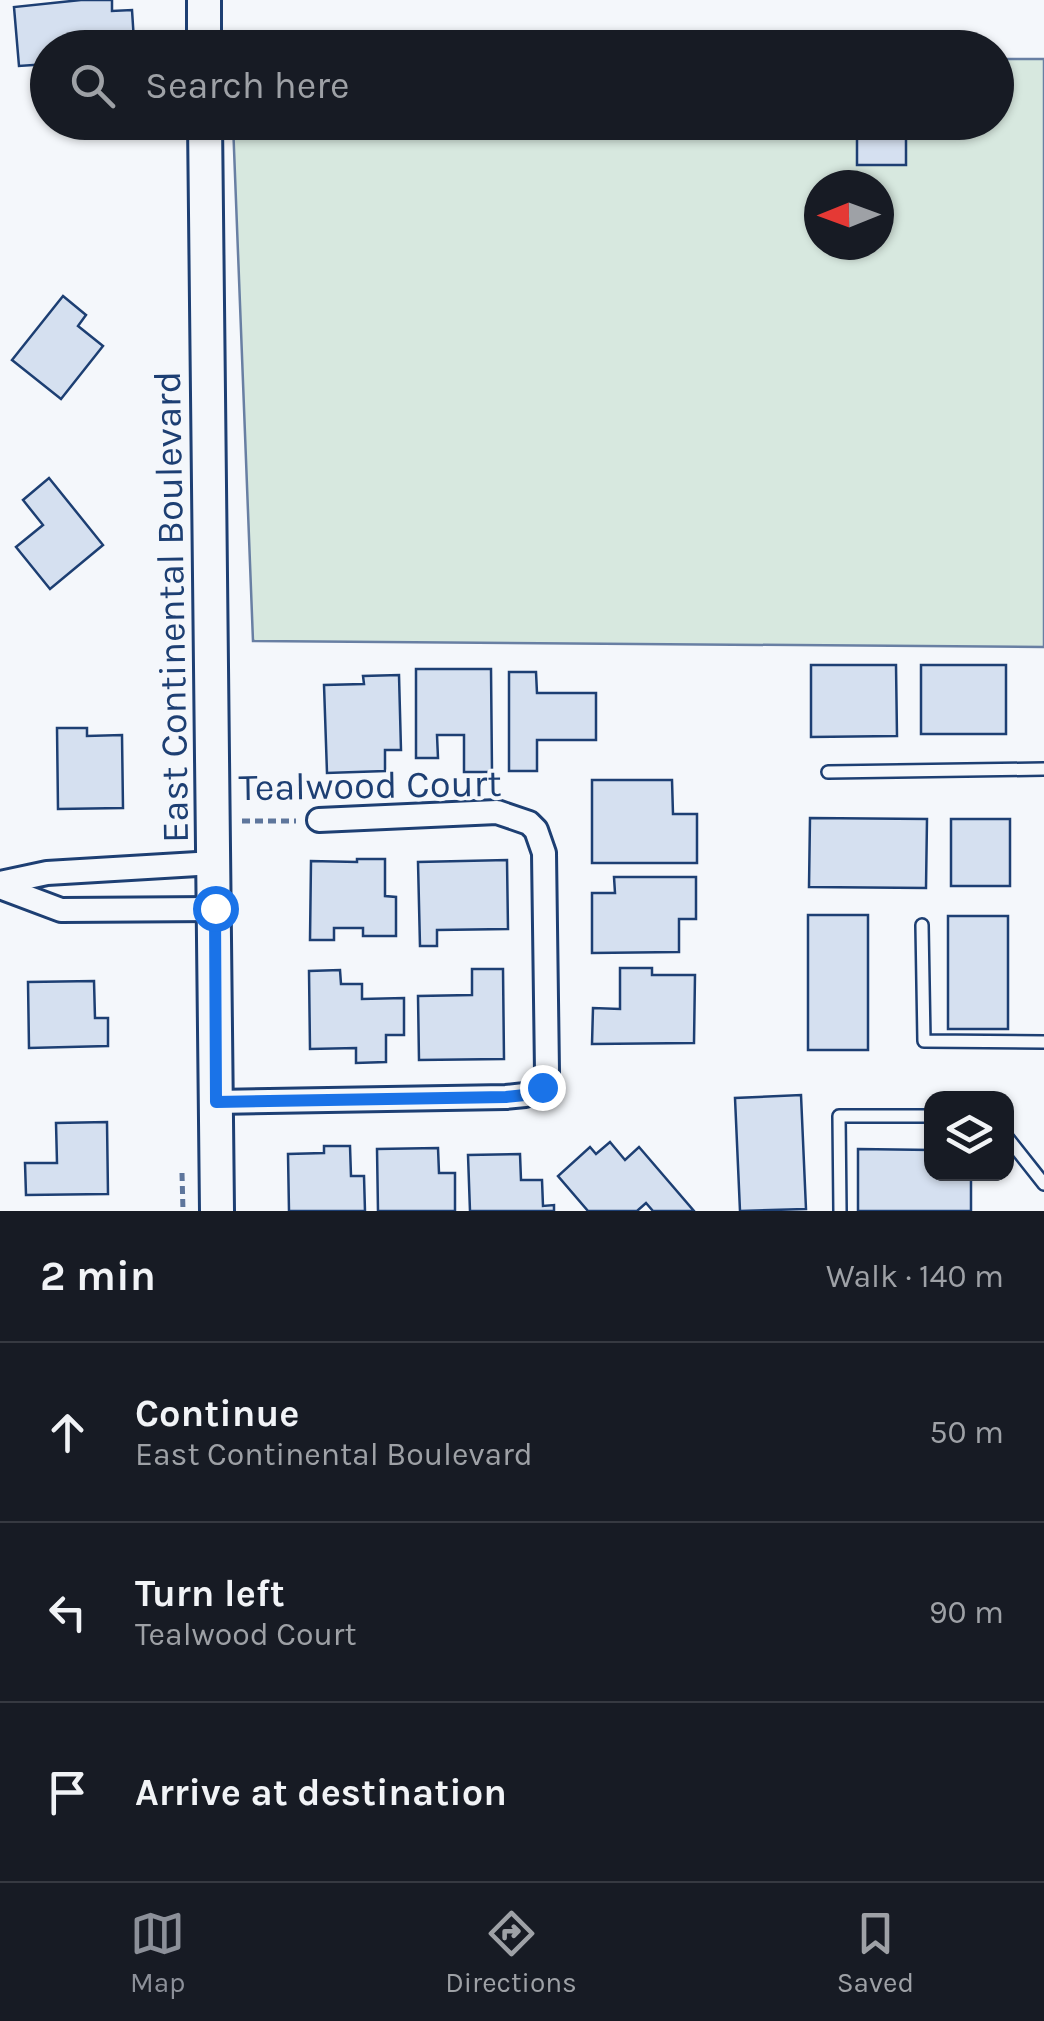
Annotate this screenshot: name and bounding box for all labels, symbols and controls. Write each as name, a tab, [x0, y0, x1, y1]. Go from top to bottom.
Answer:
search box	[30, 30, 1014, 140]
icon: search	[65, 58, 120, 113]
text: Search here	[145, 63, 349, 108]
north arrow	[804, 170, 894, 260]
street label: East Continental Boulevard	[145, 371, 198, 843]
street label: Tealwood Court	[238, 761, 502, 810]
route start	[193, 886, 239, 932]
route end	[520, 1065, 566, 1111]
map controls	[924, 1091, 1014, 1181]
button: layers	[924, 1091, 1014, 1181]
text: 2 min	[40, 1251, 156, 1301]
text: Walk · 140 m	[826, 1258, 1004, 1295]
text: Continue	[135, 1391, 299, 1436]
icon: ahead	[40, 1405, 95, 1460]
text: 50 m	[929, 1414, 1004, 1451]
text: East Continental Boulevard	[135, 1436, 533, 1473]
text: Turn left	[135, 1571, 285, 1616]
icon: left	[40, 1585, 95, 1640]
text: 90 m	[929, 1594, 1004, 1631]
text: Tealwood Court	[135, 1616, 356, 1653]
icon: arrive	[40, 1765, 95, 1820]
text: Arrive at destination	[135, 1770, 507, 1815]
tab: Map	[130, 1906, 185, 1999]
tab: Directions	[445, 1906, 577, 1999]
tab: Saved	[837, 1906, 914, 1999]

